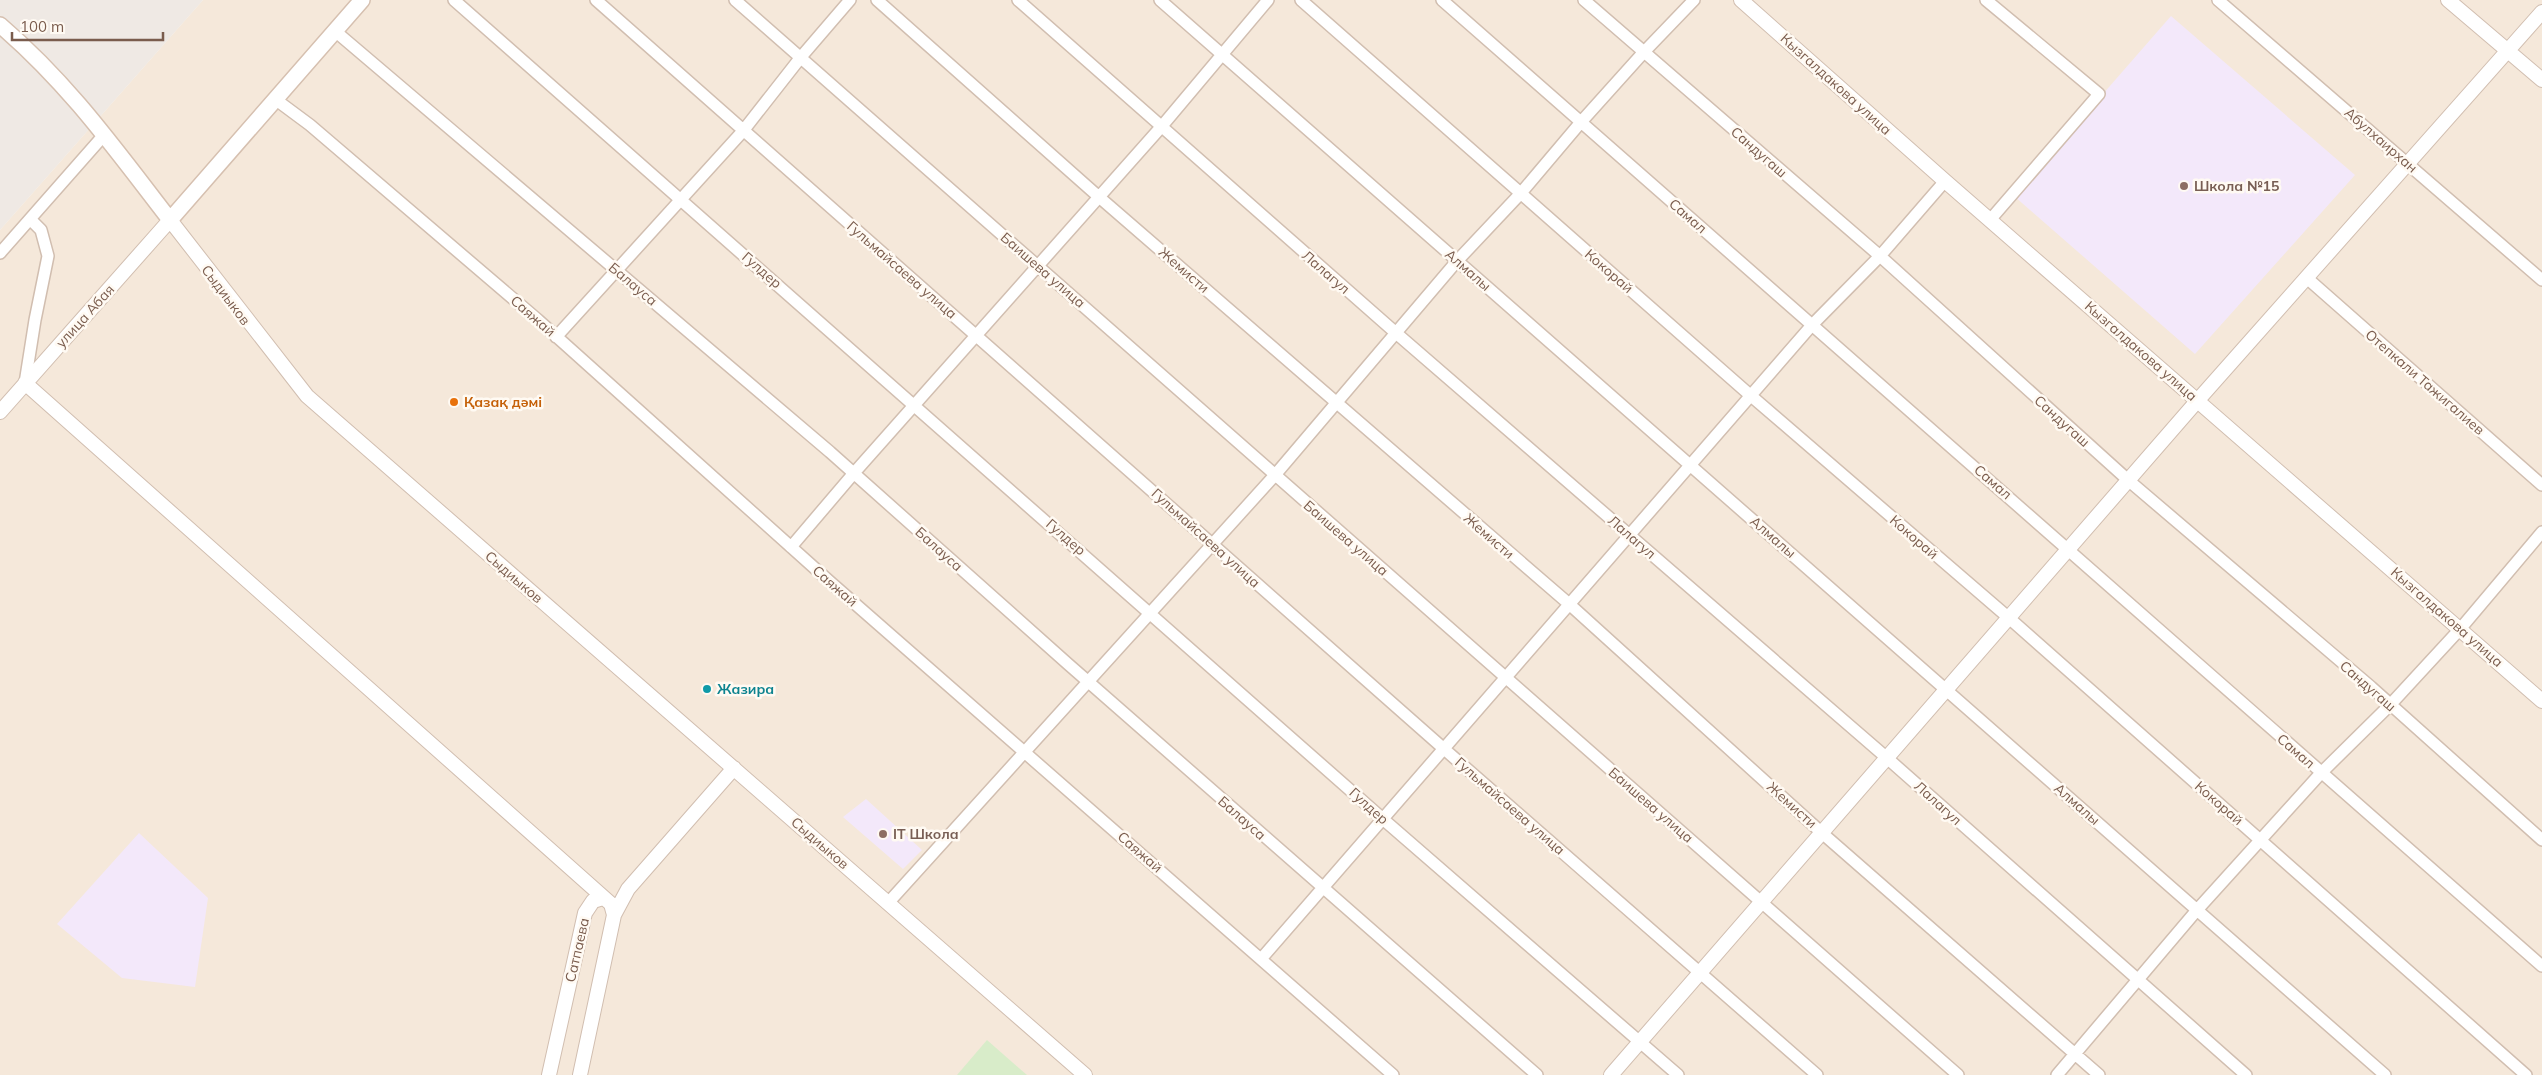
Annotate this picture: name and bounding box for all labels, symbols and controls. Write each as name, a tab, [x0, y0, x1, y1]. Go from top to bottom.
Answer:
scale bar	[12, 10, 164, 42]
text: 100 m	[20, 17, 64, 36]
street label: Кызгалдакова улица	[1777, 29, 1895, 139]
street label: Абулхаирхан	[2341, 103, 2421, 177]
street label: Сандугаш	[1727, 123, 1791, 181]
place label: Школа №15	[2194, 177, 2279, 195]
marker: Школа №15	[2178, 180, 2190, 192]
street label: Самал	[1665, 195, 1711, 237]
street label: Гульмайсаева улица	[843, 217, 961, 323]
street label: Баишева улица	[997, 228, 1089, 312]
street label: Жемисти	[1155, 243, 1213, 297]
street label: Алмалы	[1441, 245, 1495, 295]
street label: Кокорай	[1581, 245, 1637, 297]
street label: Лалагул	[1298, 246, 1354, 298]
street label: Гулдер	[738, 248, 786, 292]
street label: Балауса	[605, 259, 661, 309]
street label: Сыдиыков	[198, 261, 255, 329]
street label: улица Абая	[52, 281, 118, 351]
street label: Саяжай	[507, 292, 559, 340]
street label: Кызгалдакова улица	[2081, 297, 2201, 405]
street label: Отепкали Тажигалиев	[2362, 325, 2488, 439]
street label: Сандугаш	[2030, 391, 2094, 451]
place label: Қазақ дәмі	[464, 393, 542, 411]
marker: Қазақ дәмі	[448, 396, 460, 408]
street label: Самал	[1970, 461, 2016, 503]
street label: Гульмайсаева улица	[1148, 484, 1264, 592]
street label: Баишева улица	[1300, 496, 1392, 580]
street label: Жемисти	[1460, 509, 1518, 563]
street label: Лалагул	[1604, 511, 1660, 563]
street label: Кокорай	[1886, 511, 1942, 563]
street label: Алмалы	[1746, 512, 1800, 562]
street label: Гулдер	[1042, 515, 1090, 559]
street label: Балауса	[911, 523, 967, 575]
street label: Сыдиыков	[481, 547, 547, 607]
street label: Саяжай	[809, 562, 861, 610]
street label: Кызгалдакова улица	[2387, 563, 2507, 671]
street label: Сандугаш	[2336, 657, 2400, 715]
place label: Жазира	[717, 680, 774, 698]
marker: Жазира	[701, 683, 713, 695]
street label: Самал	[2273, 730, 2319, 772]
street label: Гульмайсаева улица	[1451, 753, 1569, 859]
street label: Баишева улица	[1605, 763, 1697, 847]
street label: Лалагул	[1911, 777, 1965, 829]
street label: Кокорай	[2191, 777, 2247, 829]
street label: Жемисти	[1763, 778, 1821, 832]
street label: Алмалы	[2050, 779, 2104, 829]
street label: Гулдер	[1346, 784, 1392, 828]
street label: Балауса	[1214, 792, 1270, 844]
street label: Сыдиыков	[787, 813, 853, 873]
place label: IT Школа	[893, 825, 959, 843]
marker: IT Школа	[877, 828, 889, 840]
street label: Саяжай	[1114, 828, 1166, 876]
street label: Сатпаева	[561, 916, 593, 984]

